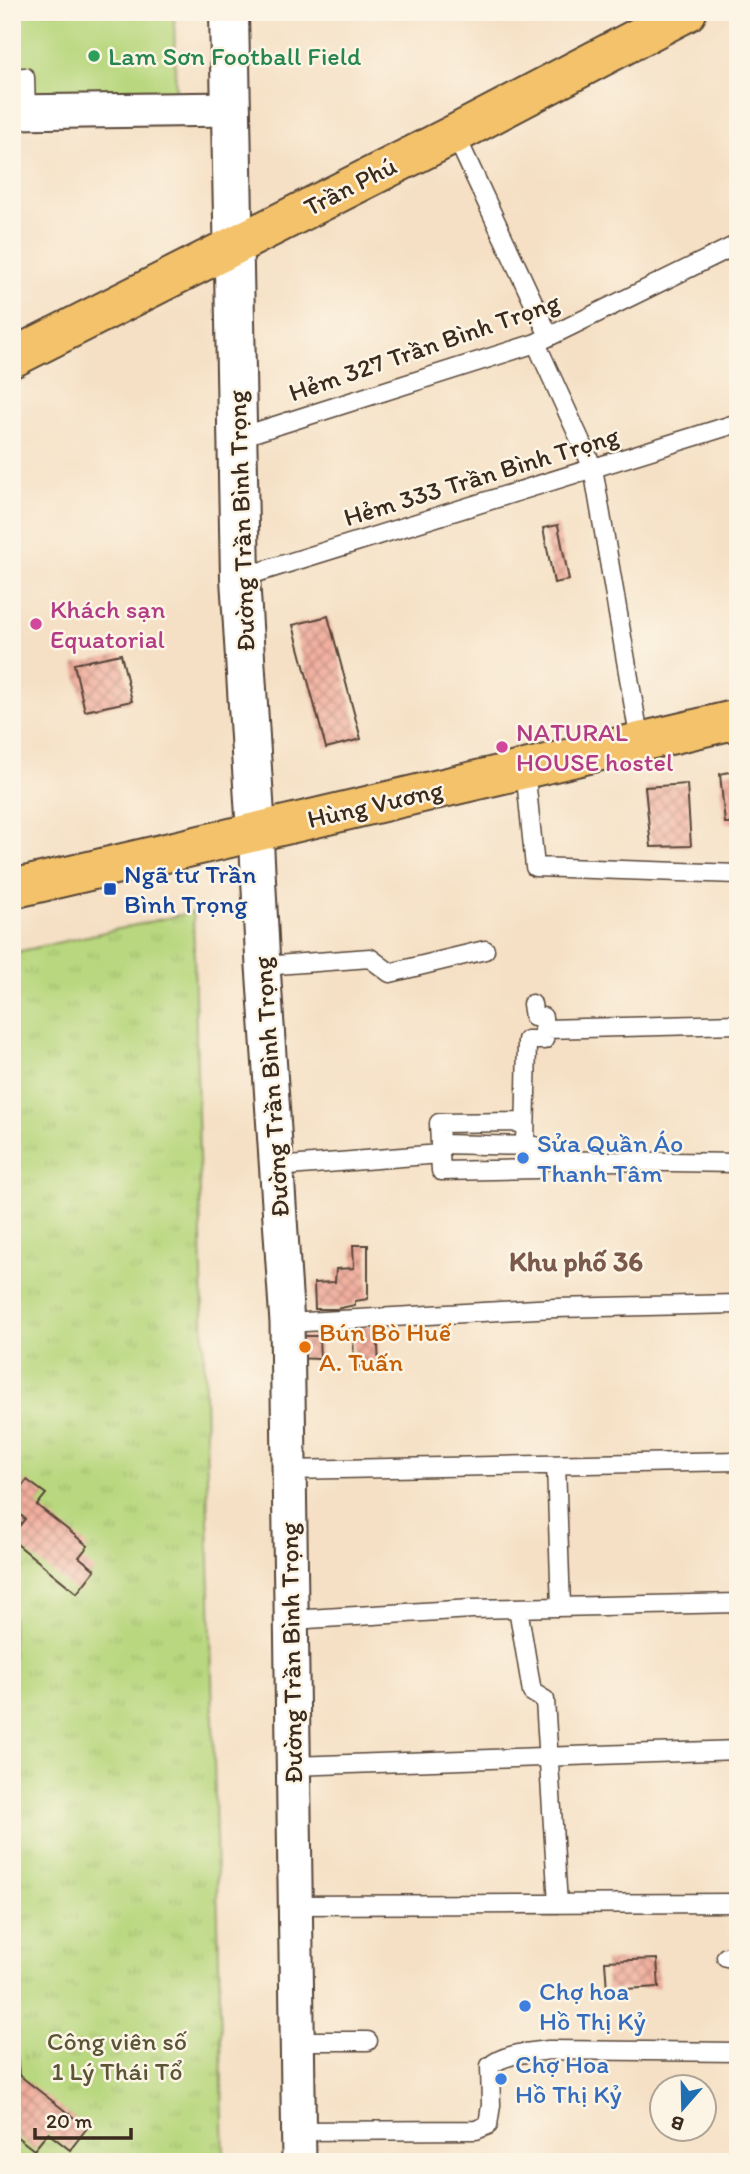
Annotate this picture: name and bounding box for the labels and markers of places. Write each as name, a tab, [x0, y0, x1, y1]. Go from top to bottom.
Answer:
place label: Lam Sơn Football Field	[108, 40, 362, 72]
marker: Lam Sơn Football Field	[86, 48, 102, 64]
place label: Khách sạn Equatorial	[50, 593, 166, 655]
marker: Khách sạn Equatorial	[28, 616, 44, 632]
place label: NATURAL HOUSE hostel	[516, 716, 673, 778]
marker: NATURAL HOUSE hostel	[494, 739, 510, 755]
place label: Ngã tư Trần Bình Trọng	[124, 858, 257, 920]
marker: Ngã tư Trần Bình Trọng	[102, 881, 118, 897]
place label: Sửa Quần Áo Thanh Tâm	[537, 1127, 683, 1189]
marker: Sửa Quần Áo Thanh Tâm	[515, 1150, 531, 1166]
place label: Bún Bò Huế A. Tuấn	[319, 1316, 452, 1378]
marker: Bún Bò Huế A. Tuấn	[297, 1339, 313, 1355]
place label: Chợ hoa Hồ Thị Kỷ	[539, 1975, 646, 2037]
marker: Chợ hoa Hồ Thị Kỷ	[517, 1998, 533, 2014]
place label: Chợ Hoa Hồ Thị Kỷ	[515, 2048, 622, 2110]
marker: Chợ Hoa Hồ Thị Kỷ	[493, 2071, 509, 2087]

